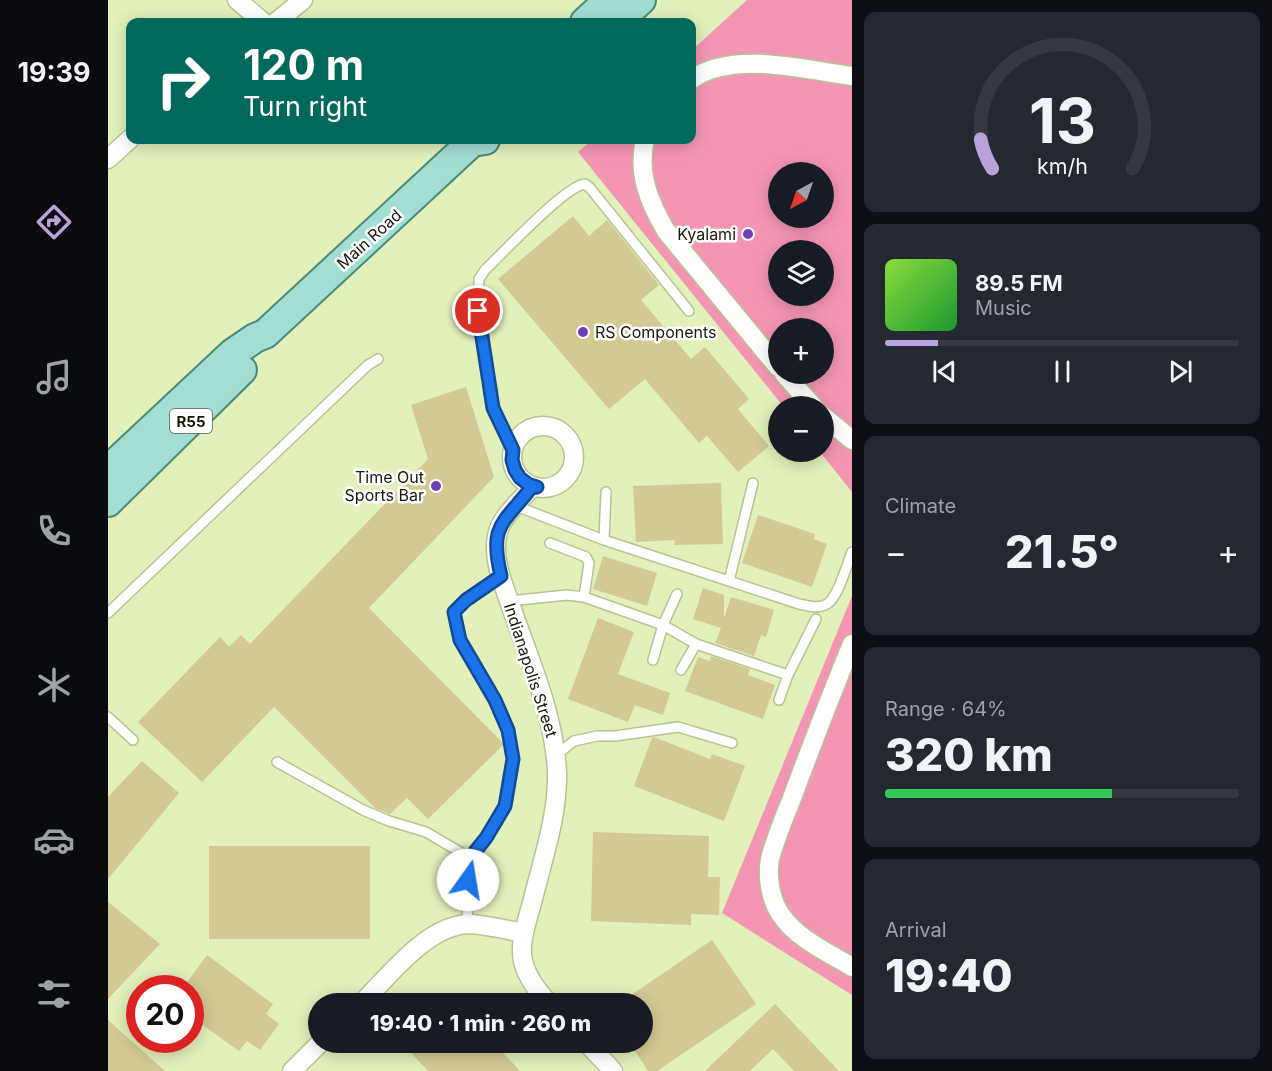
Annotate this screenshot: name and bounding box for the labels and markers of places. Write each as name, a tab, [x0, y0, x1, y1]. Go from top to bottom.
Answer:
place label: Kyalami	[677, 224, 736, 244]
marker: Kyalami	[741, 227, 755, 241]
pin	[452, 285, 503, 336]
place label: RS Components	[595, 322, 717, 342]
marker: RS Components	[576, 325, 590, 339]
place label: Time Out Sports Bar	[345, 467, 424, 505]
marker: Time Out Sports Bar	[429, 479, 443, 493]

